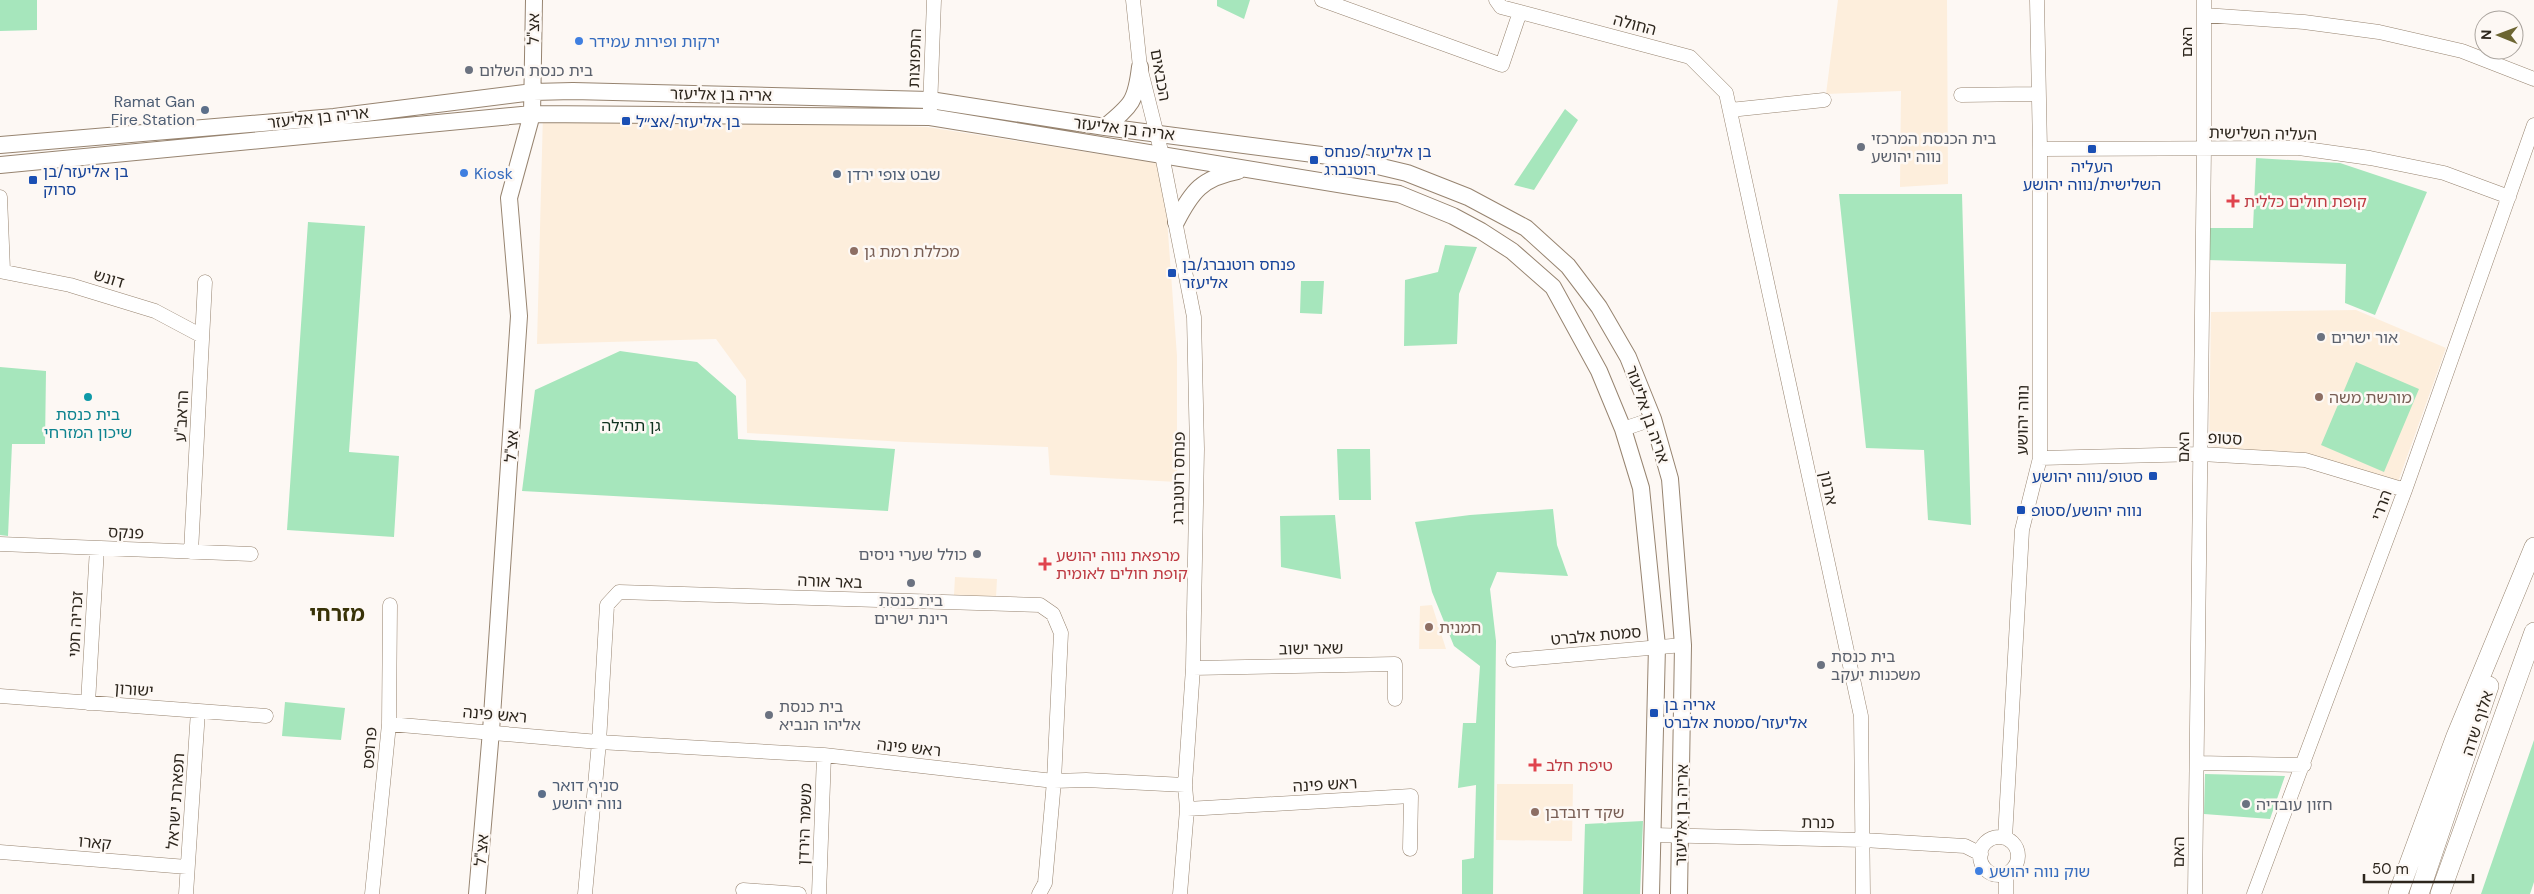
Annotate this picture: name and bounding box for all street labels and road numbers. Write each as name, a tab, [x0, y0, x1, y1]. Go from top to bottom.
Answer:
street label: החולה	[1611, 9, 1659, 40]
street label: אצ"ל	[523, 13, 544, 45]
street label: האם	[2176, 26, 2197, 58]
street label: התפוצות	[903, 28, 926, 88]
street label: הכבאים	[1146, 47, 1175, 103]
street label: אריה בן אליעזר	[670, 83, 772, 106]
street label: אריה בן אליעזר	[266, 102, 370, 133]
street label: אריה בן אליעזר	[1072, 112, 1176, 145]
street label: העליה השלישית	[2209, 122, 2317, 145]
street label: דונש	[91, 264, 127, 293]
street label: אריה בן אליעזר	[1621, 362, 1674, 466]
street label: נווה יהושע	[2011, 385, 2034, 455]
street label: הראב"ע	[170, 390, 193, 442]
street label: סטופ	[2207, 427, 2243, 450]
street label: אצ"ל	[500, 429, 523, 463]
street label: פנחס רוטנברג	[1167, 431, 1190, 525]
street label: האם	[2173, 431, 2194, 463]
street label: ארנון	[1815, 469, 1842, 507]
street label: הררי	[2366, 487, 2397, 523]
street label: פנקס	[108, 521, 144, 544]
street label: באר אורה	[797, 570, 863, 593]
street label: זכריה חמי	[63, 590, 88, 658]
street label: סמטת אלברט	[1550, 621, 1642, 650]
street label: שאר ישוב	[1278, 637, 1344, 660]
street label: ישורון	[114, 678, 154, 701]
street label: אלוף שדה	[2457, 688, 2498, 758]
street label: ראש פינה	[462, 701, 528, 728]
street label: פרופס	[357, 726, 382, 770]
street label: ראש פינה	[876, 734, 942, 761]
street label: תפארת ישראל	[162, 752, 189, 850]
street label: אריה בן אליעזר	[1670, 764, 1693, 866]
street label: ראש פינה	[1292, 772, 1358, 797]
street label: משמר הירדן	[793, 783, 816, 865]
street label: כנרת	[1801, 812, 1835, 833]
street label: קארו	[77, 831, 112, 854]
street label: אצ"ל	[470, 833, 493, 867]
street label: האם	[2168, 836, 2189, 868]

